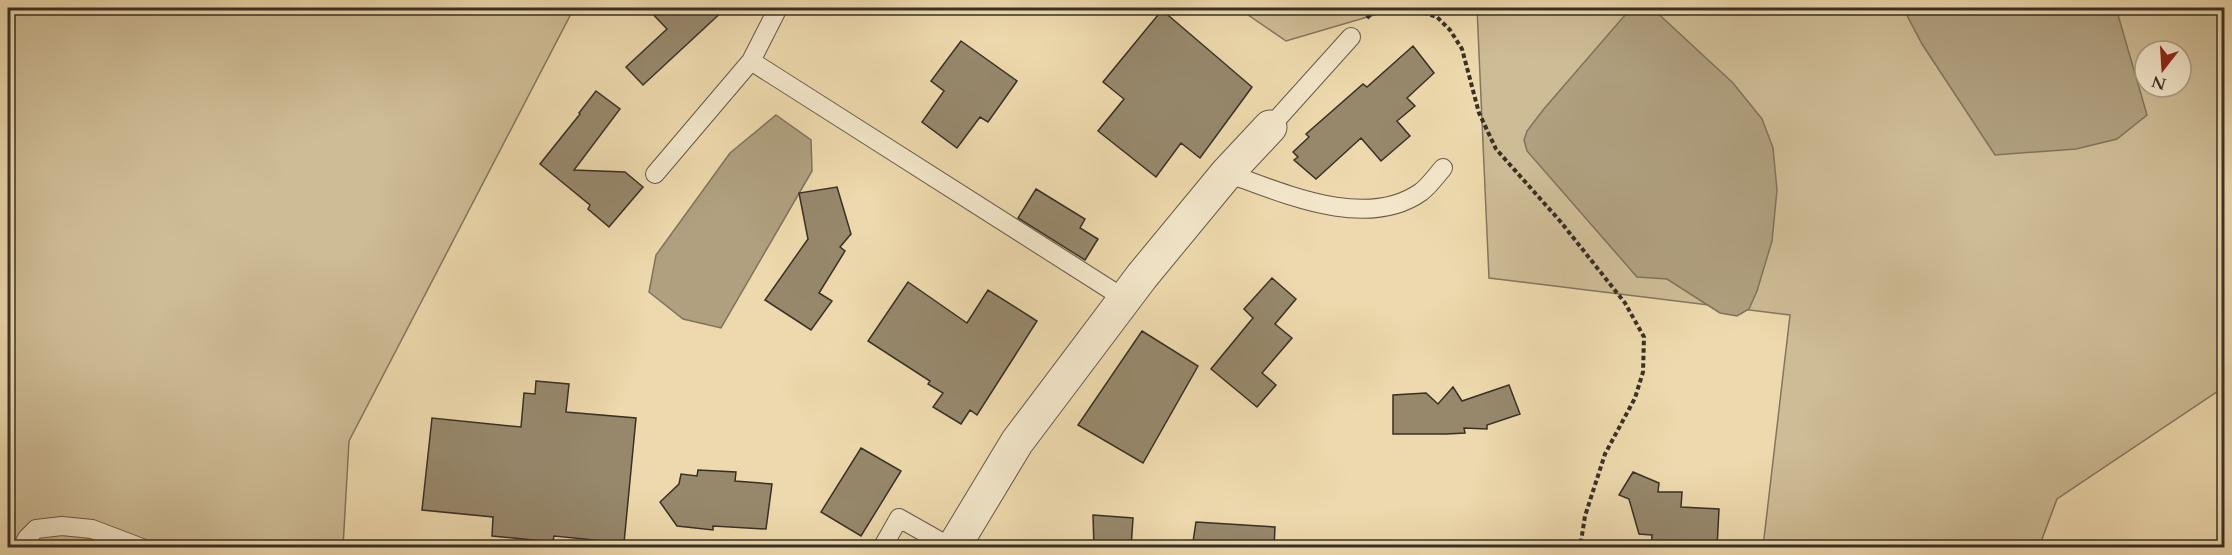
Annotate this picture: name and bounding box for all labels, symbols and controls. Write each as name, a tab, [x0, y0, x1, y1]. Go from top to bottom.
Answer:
north arrow	[2133, 39, 2193, 99]
text: N	[2149, 70, 2169, 95]

